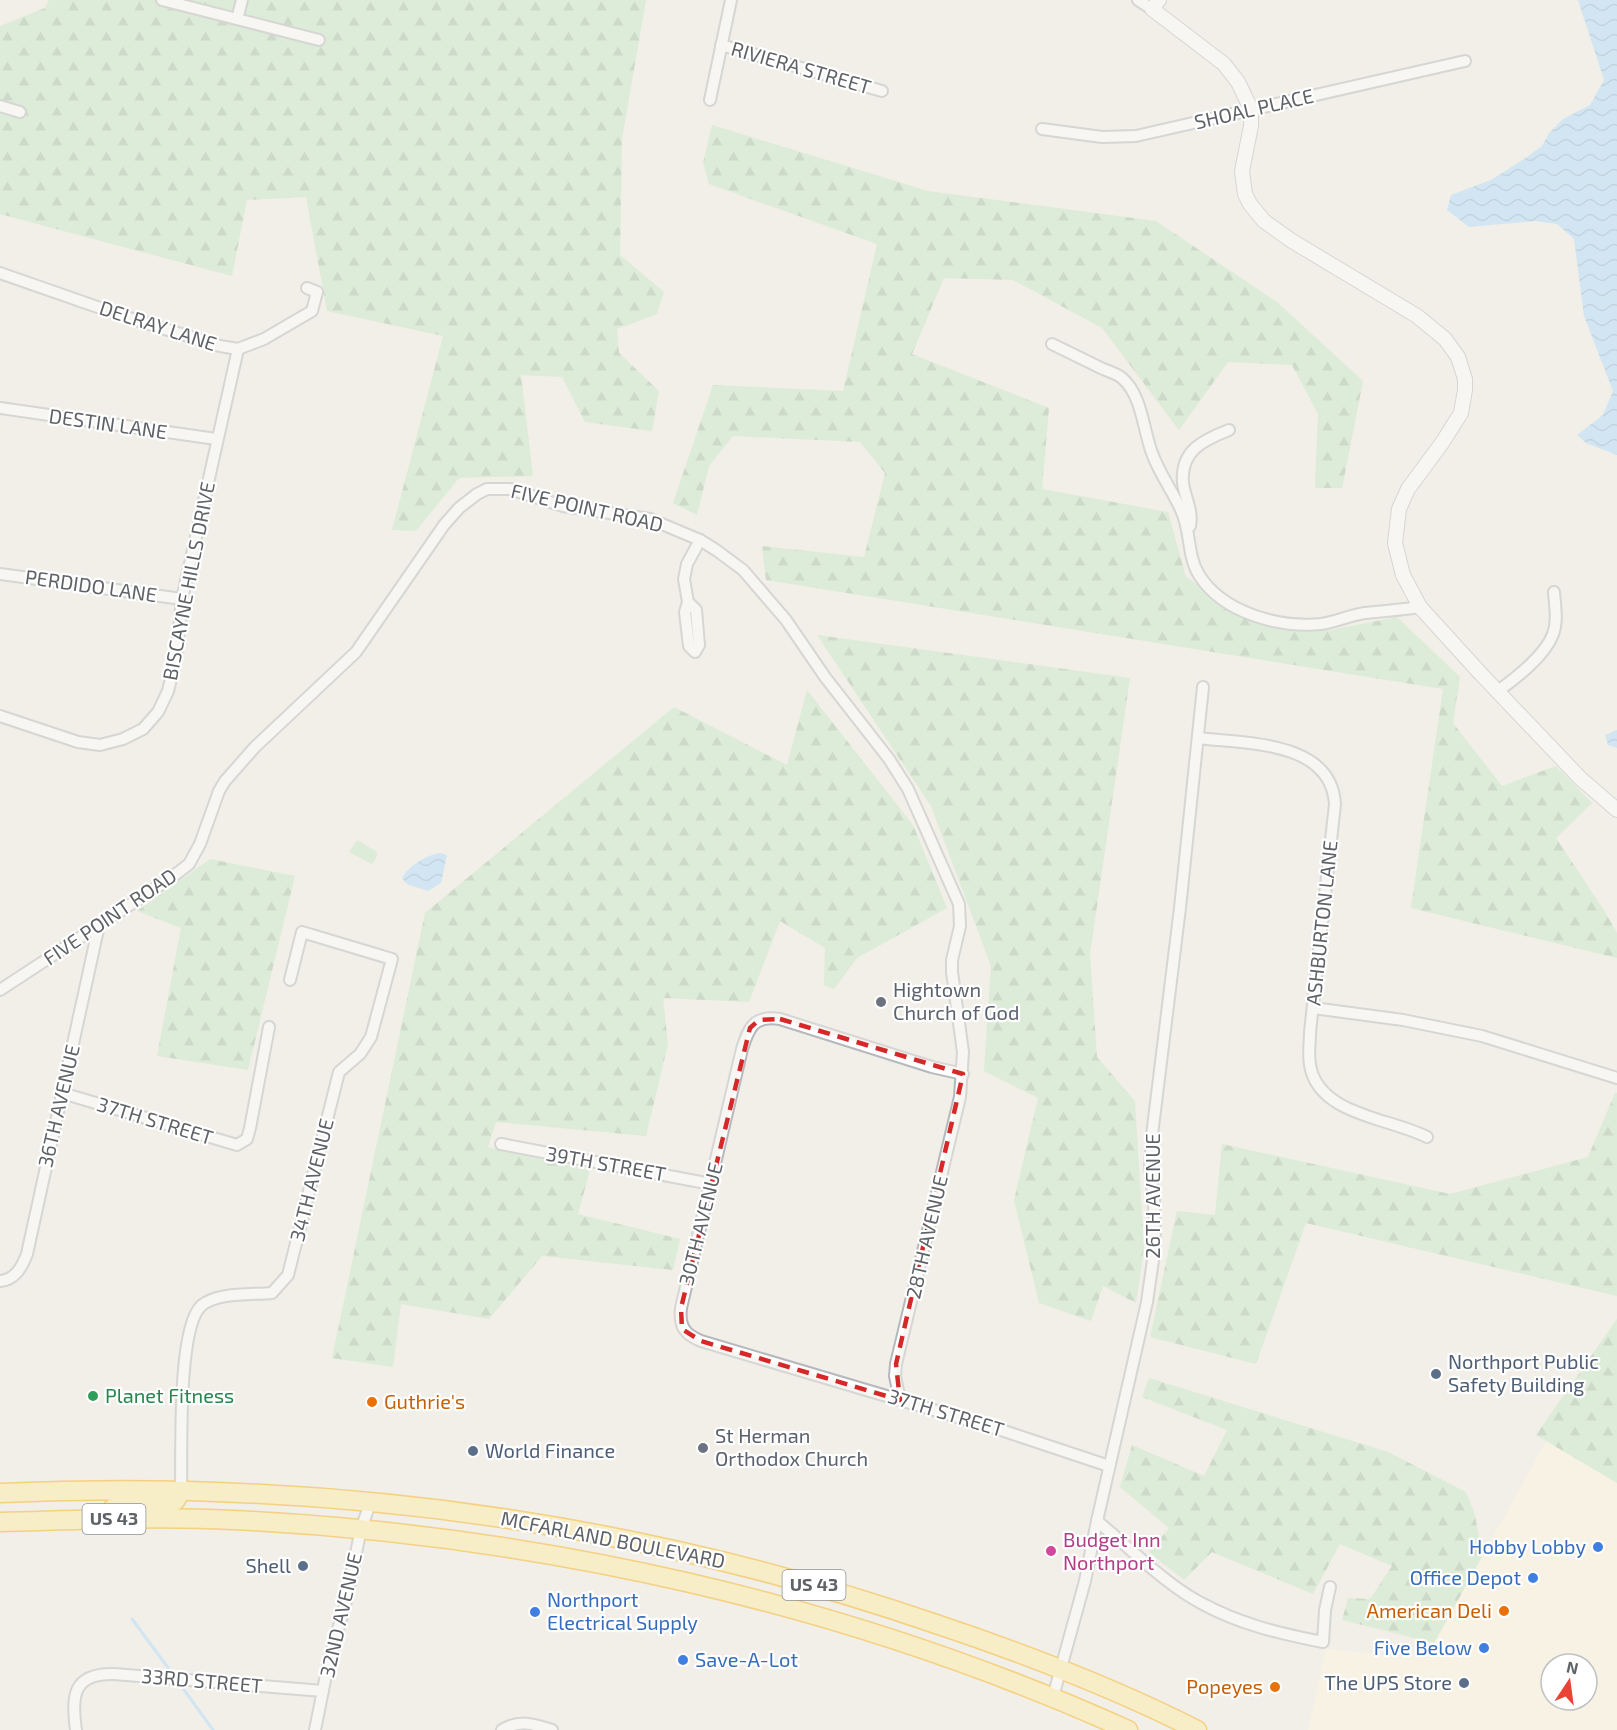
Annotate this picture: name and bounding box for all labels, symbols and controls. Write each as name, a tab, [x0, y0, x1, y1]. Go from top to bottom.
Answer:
street label: RIVIERA STREET	[729, 36, 874, 99]
street label: SHOAL PLACE	[1192, 83, 1316, 133]
street label: DELRAY LANE	[97, 295, 220, 355]
street label: DESTIN LANE	[47, 403, 169, 443]
street label: FIVE POINT ROAD	[509, 478, 666, 536]
street label: BISCAYNE HILLS DRIVE	[157, 479, 219, 682]
street label: PERDIDO LANE	[24, 564, 159, 606]
street label: ASHBURTON LANE	[1300, 839, 1342, 1007]
street label: FIVE POINT ROAD	[38, 863, 181, 970]
place label: Hightown Church of God	[893, 977, 1019, 1024]
marker: Hightown Church of God	[874, 995, 888, 1009]
street label: 36TH AVENUE	[32, 1042, 84, 1170]
street label: 37TH STREET	[94, 1091, 217, 1149]
street label: 34TH AVENUE	[284, 1116, 338, 1244]
street label: 26TH AVENUE	[1140, 1133, 1164, 1259]
street label: 39TH STREET	[544, 1141, 668, 1185]
street label: 30TH AVENUE	[673, 1160, 727, 1288]
street label: 28TH AVENUE	[900, 1173, 952, 1301]
place label: Northport Public Safety Building	[1448, 1349, 1599, 1396]
marker: Northport Public Safety Building	[1429, 1367, 1443, 1381]
place label: Planet Fitness	[105, 1383, 234, 1407]
street label: 37TH STREET	[885, 1383, 1008, 1441]
marker: Planet Fitness	[86, 1389, 100, 1403]
place label: Guthrie's	[384, 1389, 465, 1413]
marker: Guthrie's	[365, 1395, 379, 1409]
place label: St Herman Orthodox Church	[715, 1423, 868, 1470]
place label: World Finance	[485, 1438, 615, 1462]
marker: St Herman Orthodox Church	[696, 1441, 710, 1455]
marker: World Finance	[466, 1444, 480, 1458]
road number: US 43	[82, 1504, 146, 1534]
street label: MCFARLAND BOULEVARD	[499, 1505, 727, 1573]
place label: Budget Inn Northport	[1063, 1527, 1161, 1574]
place label: Hobby Lobby	[1469, 1534, 1586, 1558]
marker: Hobby Lobby	[1591, 1540, 1605, 1554]
marker: Budget Inn Northport	[1044, 1544, 1058, 1558]
street label: 32ND AVENUE	[314, 1550, 366, 1680]
place label: Shell	[246, 1553, 291, 1577]
marker: Shell	[296, 1559, 310, 1573]
place label: Office Depot	[1410, 1565, 1521, 1589]
road number: US 43	[782, 1570, 846, 1600]
marker: Office Depot	[1526, 1571, 1540, 1585]
place label: Northport Electrical Supply	[547, 1587, 698, 1634]
place label: American Deli	[1367, 1598, 1492, 1622]
marker: American Deli	[1497, 1604, 1511, 1618]
marker: Northport Electrical Supply	[528, 1605, 542, 1619]
place label: Five Below	[1374, 1635, 1472, 1659]
marker: Five Below	[1477, 1641, 1491, 1655]
place label: Save-A-Lot	[695, 1647, 798, 1671]
north arrow	[1539, 1652, 1599, 1712]
marker: Save-A-Lot	[676, 1653, 690, 1667]
text: N	[1565, 1656, 1580, 1677]
street label: 33RD STREET	[140, 1663, 264, 1697]
place label: The UPS Store	[1324, 1670, 1452, 1694]
place label: Popeyes	[1186, 1674, 1263, 1698]
marker: The UPS Store	[1457, 1676, 1471, 1690]
marker: Popeyes	[1268, 1680, 1282, 1694]

